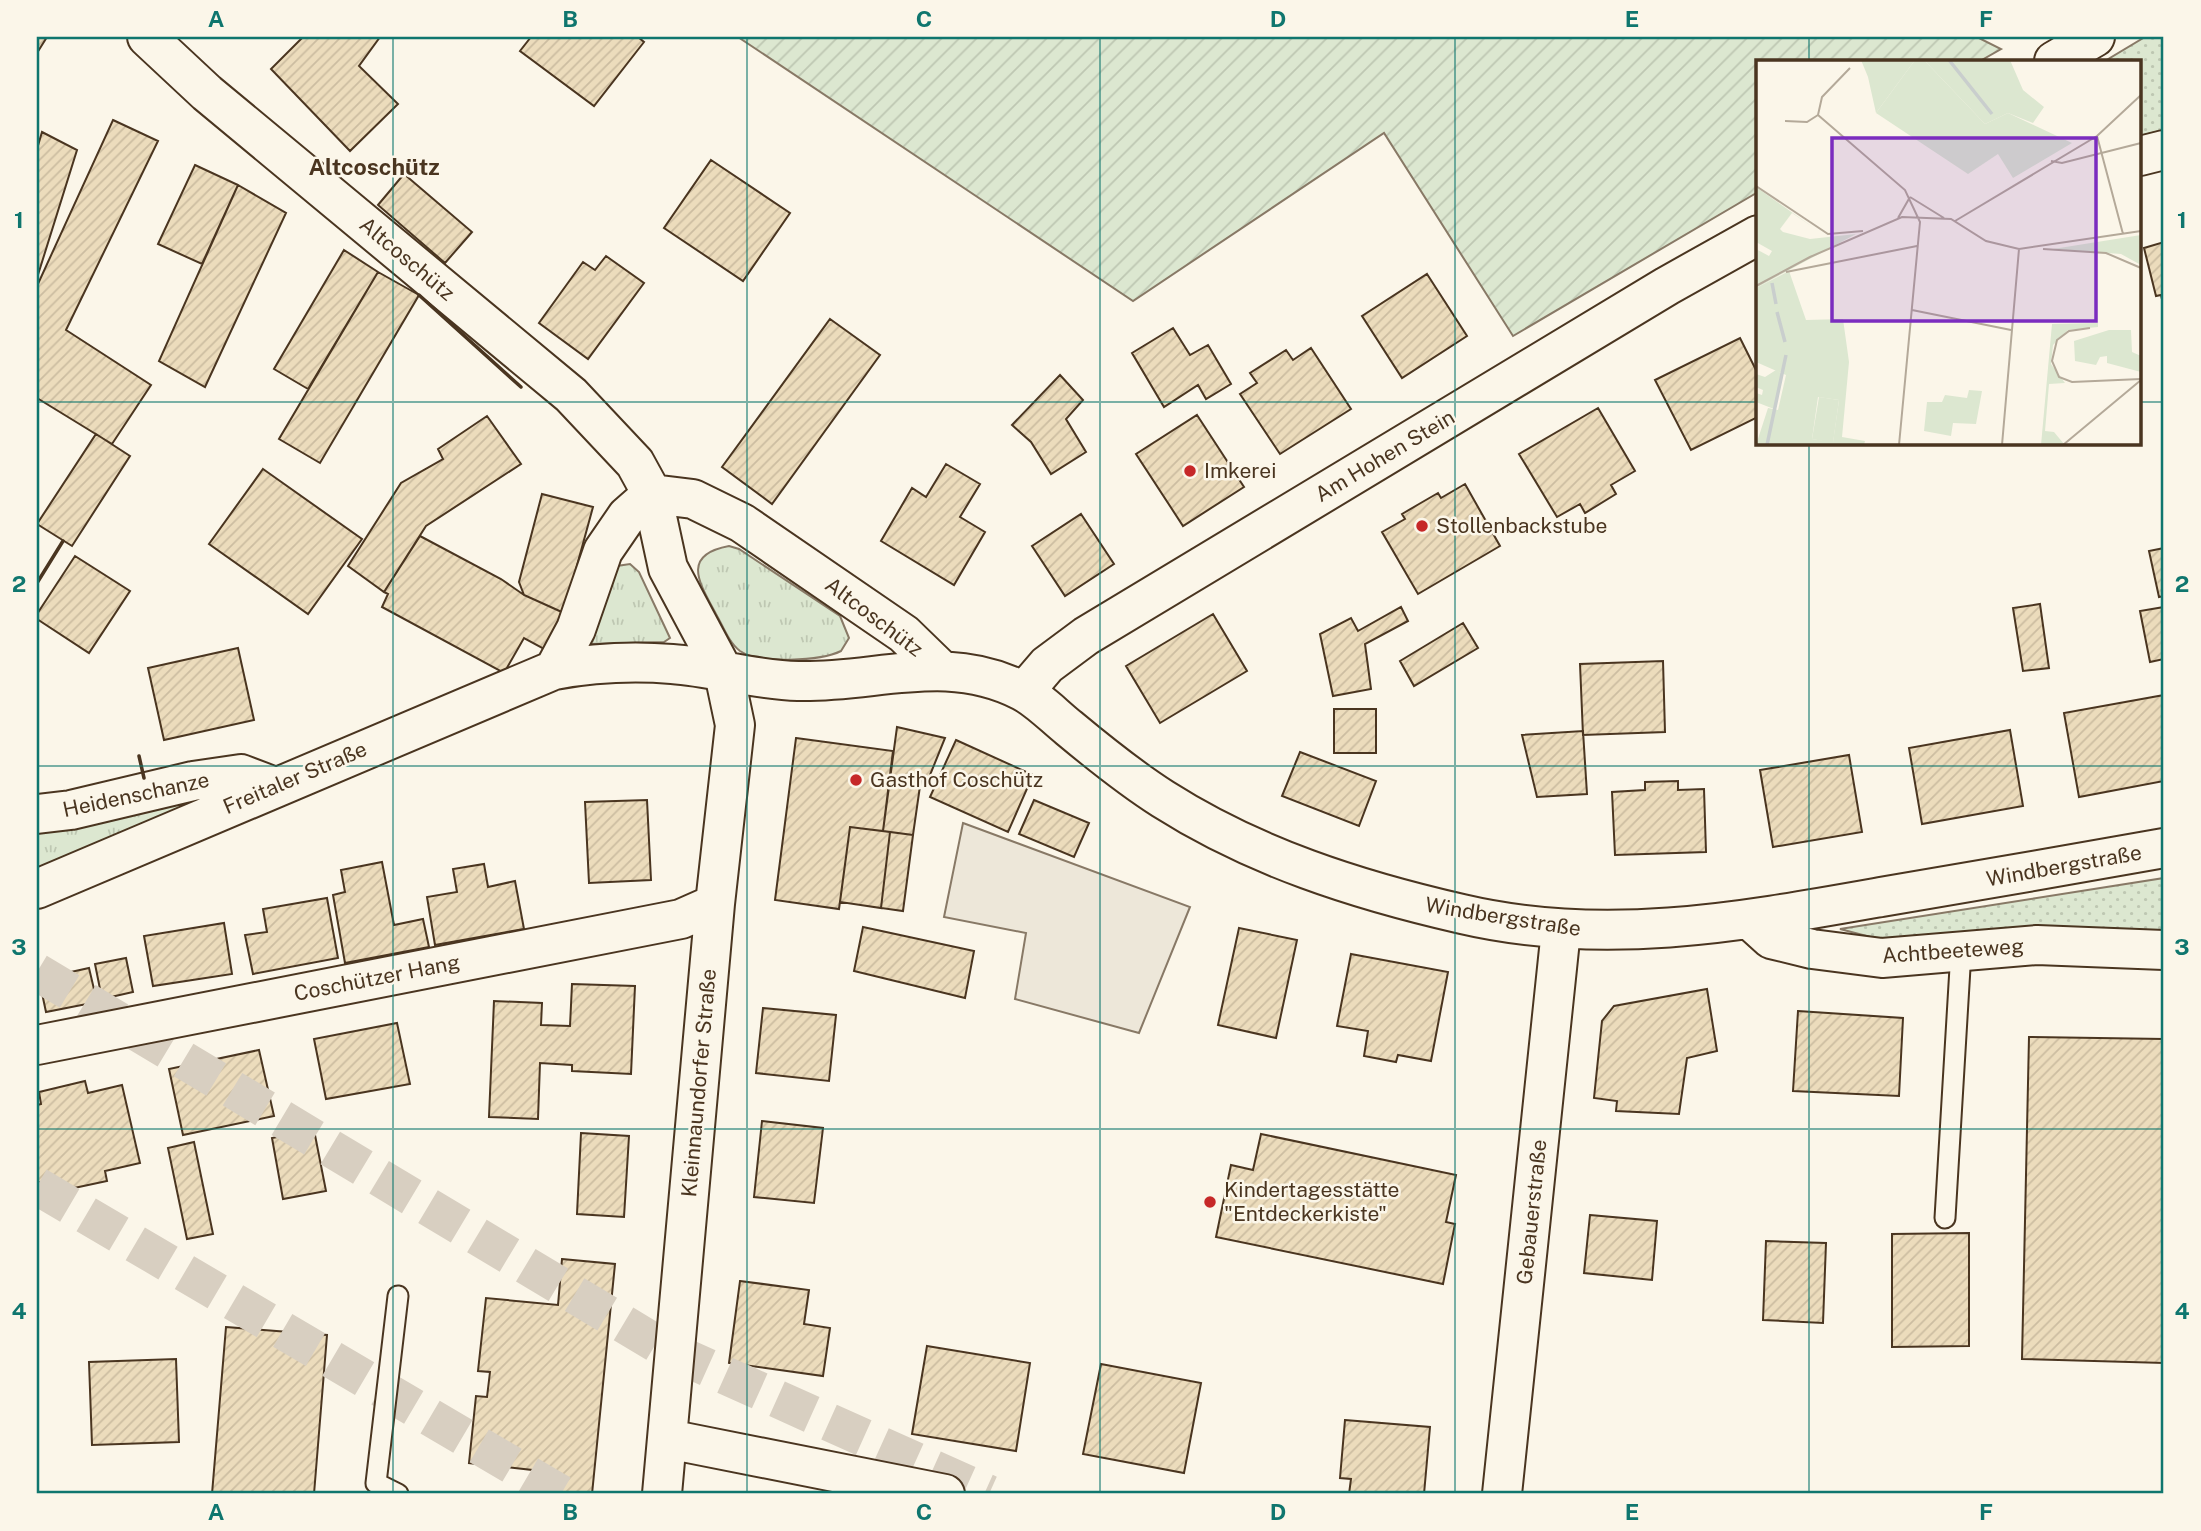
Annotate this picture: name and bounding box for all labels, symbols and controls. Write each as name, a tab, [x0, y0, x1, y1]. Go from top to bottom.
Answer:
text: A	[208, 5, 225, 32]
text: B	[562, 5, 578, 32]
text: C	[916, 5, 932, 32]
text: D	[1270, 5, 1286, 32]
text: E	[1625, 5, 1639, 32]
text: F	[1979, 5, 1993, 32]
inset map	[1756, 60, 2142, 444]
district label: Altcoschütz	[308, 153, 440, 180]
text: 1	[14, 206, 24, 233]
text: 1	[2177, 206, 2187, 233]
street label: Altcoschütz	[355, 212, 460, 305]
street label: Am Hohen Stein	[1311, 404, 1459, 507]
place label: Imkerei	[1204, 458, 1276, 483]
marker: Imkerei	[1182, 463, 1198, 479]
place label: Stollenbackstube	[1436, 513, 1607, 538]
marker: Stollenbackstube	[1414, 518, 1430, 534]
text: 2	[12, 570, 26, 597]
text: 2	[2175, 570, 2189, 597]
street label: Altcoschütz	[820, 572, 928, 661]
street label: Freitaler Straße	[219, 736, 371, 819]
street label: Heidenschanze	[60, 767, 211, 822]
place label: Gasthof Coschütz	[870, 767, 1043, 792]
marker: Gasthof Coschütz	[848, 772, 864, 788]
street label: Windbergstraße	[1984, 840, 2144, 891]
street label: Windbergstraße	[1423, 892, 1583, 941]
text: 3	[11, 933, 27, 960]
street label: Achtbeeteweg	[1881, 933, 2025, 968]
text: 3	[2174, 933, 2190, 960]
street label: Coschützer Hang	[292, 949, 462, 1006]
street label: Kleinnaundorfer Straße	[676, 968, 721, 1198]
street label: Gebauerstraße	[1511, 1138, 1552, 1286]
place label: Kindertagesstätte "Entdeckerkiste"	[1224, 1177, 1400, 1226]
marker: Kindertagesstätte "Entdeckerkiste"	[1202, 1194, 1218, 1210]
text: 4	[11, 1297, 27, 1324]
text: 4	[2174, 1297, 2190, 1324]
text: A	[208, 1498, 225, 1525]
text: B	[562, 1498, 578, 1525]
text: C	[916, 1498, 932, 1525]
text: D	[1270, 1498, 1286, 1525]
text: E	[1625, 1498, 1639, 1525]
text: F	[1979, 1498, 1993, 1525]

